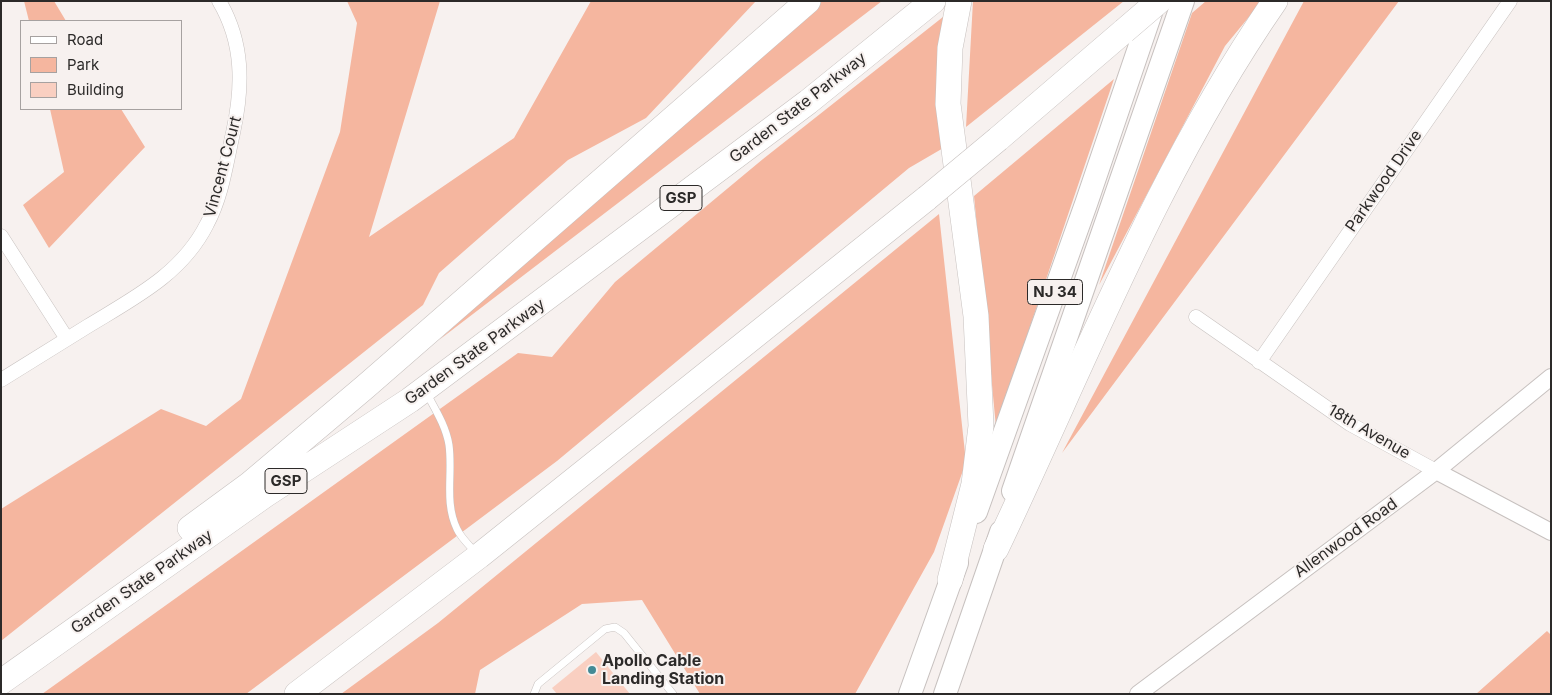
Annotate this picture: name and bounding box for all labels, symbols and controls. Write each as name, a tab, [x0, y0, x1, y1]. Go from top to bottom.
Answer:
legend	[20, 20, 182, 110]
text: Road	[67, 30, 103, 49]
street label: Garden State Parkway	[726, 49, 870, 167]
text: Park	[67, 55, 99, 74]
text: Building	[67, 80, 124, 99]
street label: Vincent Court	[200, 114, 246, 220]
street label: Parkwood Drive	[1342, 126, 1426, 236]
road number: GSP	[660, 186, 702, 210]
road number: NJ 34	[1028, 280, 1082, 304]
street label: Garden State Parkway	[401, 295, 549, 409]
street label: 18th Avenue	[1324, 401, 1414, 463]
road number: GSP	[265, 468, 307, 494]
street label: Allenwood Road	[1291, 494, 1401, 582]
street label: Garden State Parkway	[68, 526, 216, 638]
place label: Apollo Cable Landing Station	[602, 651, 724, 689]
marker: Apollo Cable Landing Station	[586, 664, 598, 676]

